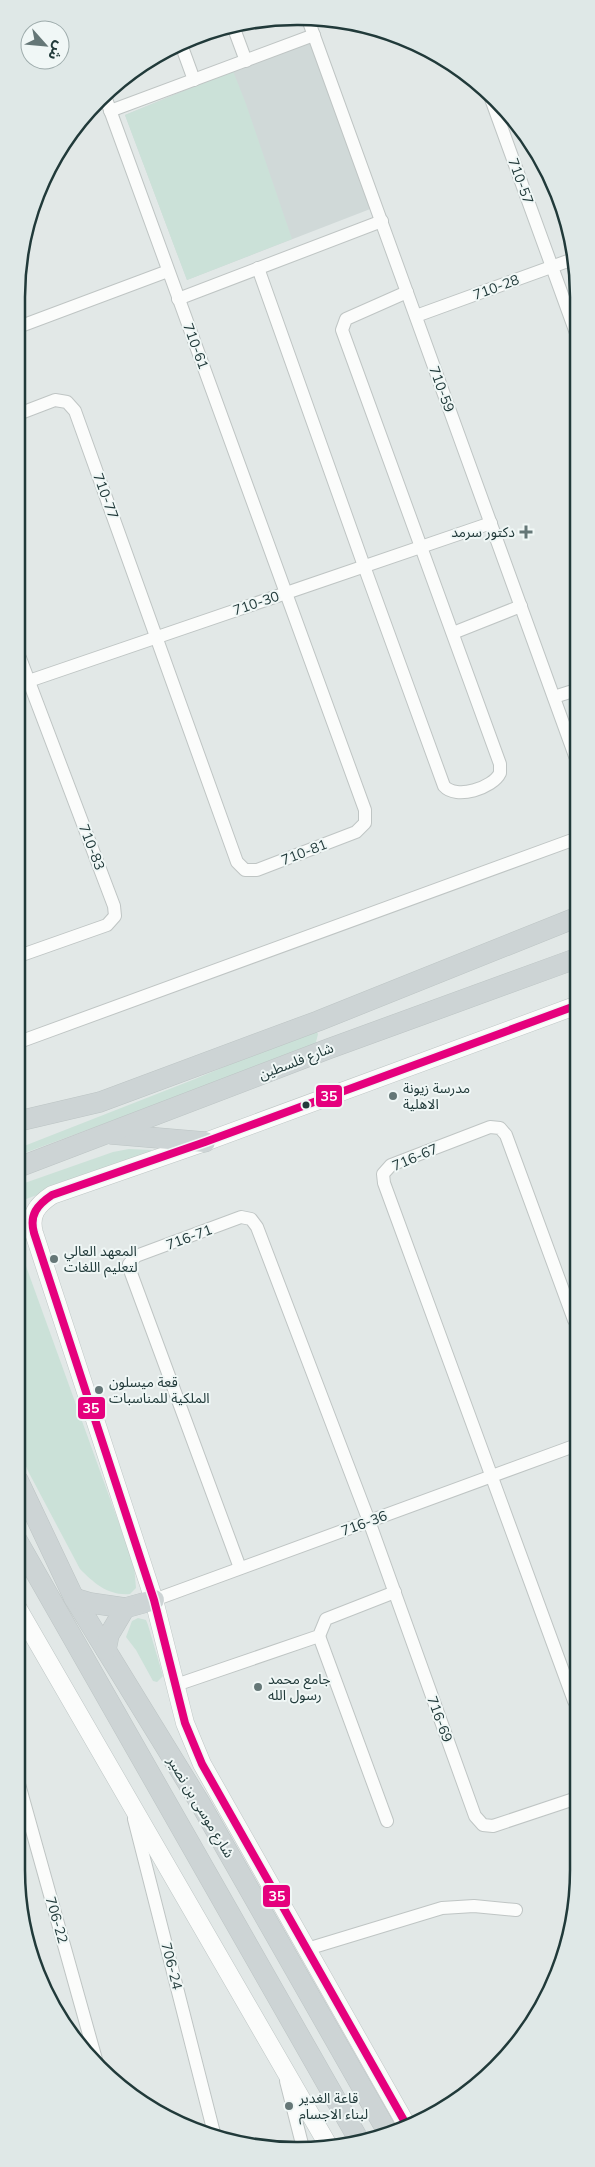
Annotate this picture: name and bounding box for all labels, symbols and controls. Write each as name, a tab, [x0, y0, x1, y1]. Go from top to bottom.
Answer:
north arrow	[20, 20, 70, 70]
text: ش	[44, 38, 69, 64]
street label: 710-57	[504, 155, 538, 207]
street label: 710-28	[470, 270, 522, 304]
street label: 710-61	[179, 320, 213, 372]
street label: 710-59	[425, 363, 459, 415]
street label: 710-77	[89, 470, 123, 522]
place label: دكتور سرمد	[451, 523, 515, 541]
marker: دكتور سرمد	[519, 525, 533, 539]
street label: 710-30	[230, 587, 282, 619]
street label: 710-83	[75, 821, 109, 873]
street label: 710-81	[278, 835, 330, 869]
street label: شارع فلسطين	[256, 1038, 337, 1085]
place label: مدرسة زيونة الاهلية	[403, 1079, 470, 1113]
line badge: 35	[315, 1084, 343, 1108]
text: 35	[321, 1087, 337, 1105]
marker: مدرسة زيونة الاهلية	[387, 1090, 399, 1102]
unlabelled marker	[301, 1100, 311, 1110]
street label: 716-67	[389, 1139, 441, 1175]
street label: 716-71	[163, 1220, 215, 1254]
place label: المعهد العالي لتعليم اللغات	[64, 1242, 138, 1278]
marker: المعهد العالي لتعليم اللغات	[48, 1253, 60, 1265]
place label: قعة ميسلون الملكية للمناسبات	[109, 1373, 210, 1407]
marker: قعة ميسلون الملكية للمناسبات	[93, 1384, 105, 1396]
line badge: 35	[77, 1396, 106, 1420]
text: 35	[83, 1399, 99, 1417]
street label: 716-36	[338, 1506, 390, 1540]
place label: جامع محمد رسول الله	[268, 1670, 331, 1704]
marker: جامع محمد رسول الله	[252, 1681, 264, 1693]
street label: 716-69	[423, 1693, 457, 1745]
street label: شارع موسى بن نصير	[161, 1752, 238, 1862]
line badge: 35	[262, 1884, 291, 1908]
text: 35	[269, 1887, 285, 1905]
street label: 706-22	[42, 1894, 72, 1946]
street label: 706-24	[157, 1941, 187, 1992]
place label: قاعة الغدير لبناء الاجسام	[298, 2089, 368, 2125]
marker: قاعة الغدير لبناء الاجسام	[283, 2100, 295, 2112]

